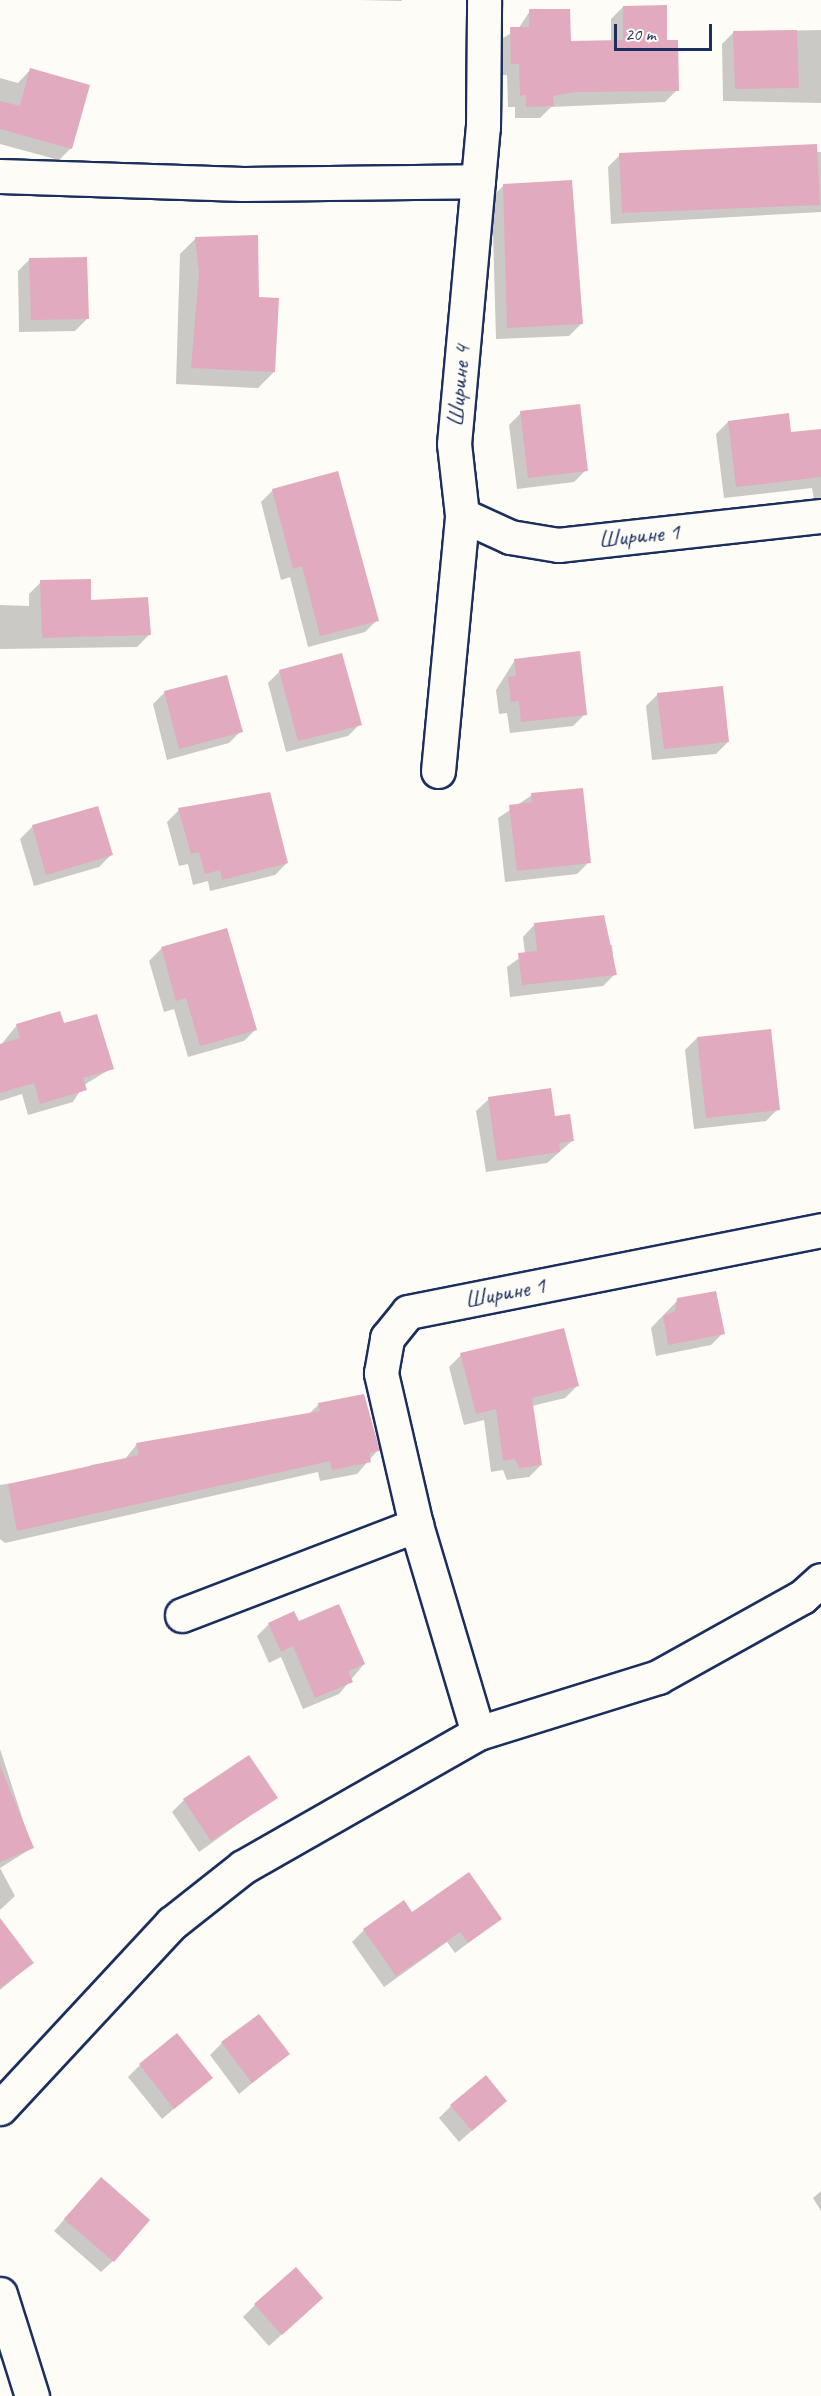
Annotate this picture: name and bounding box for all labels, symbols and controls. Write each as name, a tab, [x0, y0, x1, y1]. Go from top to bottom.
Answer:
scale bar	[617, 12, 714, 50]
text: 20 m	[625, 23, 656, 45]
street label: Ширине 4	[441, 344, 477, 428]
street label: Ширине 1	[597, 517, 681, 555]
street label: Ширине 1	[462, 1271, 548, 1315]

